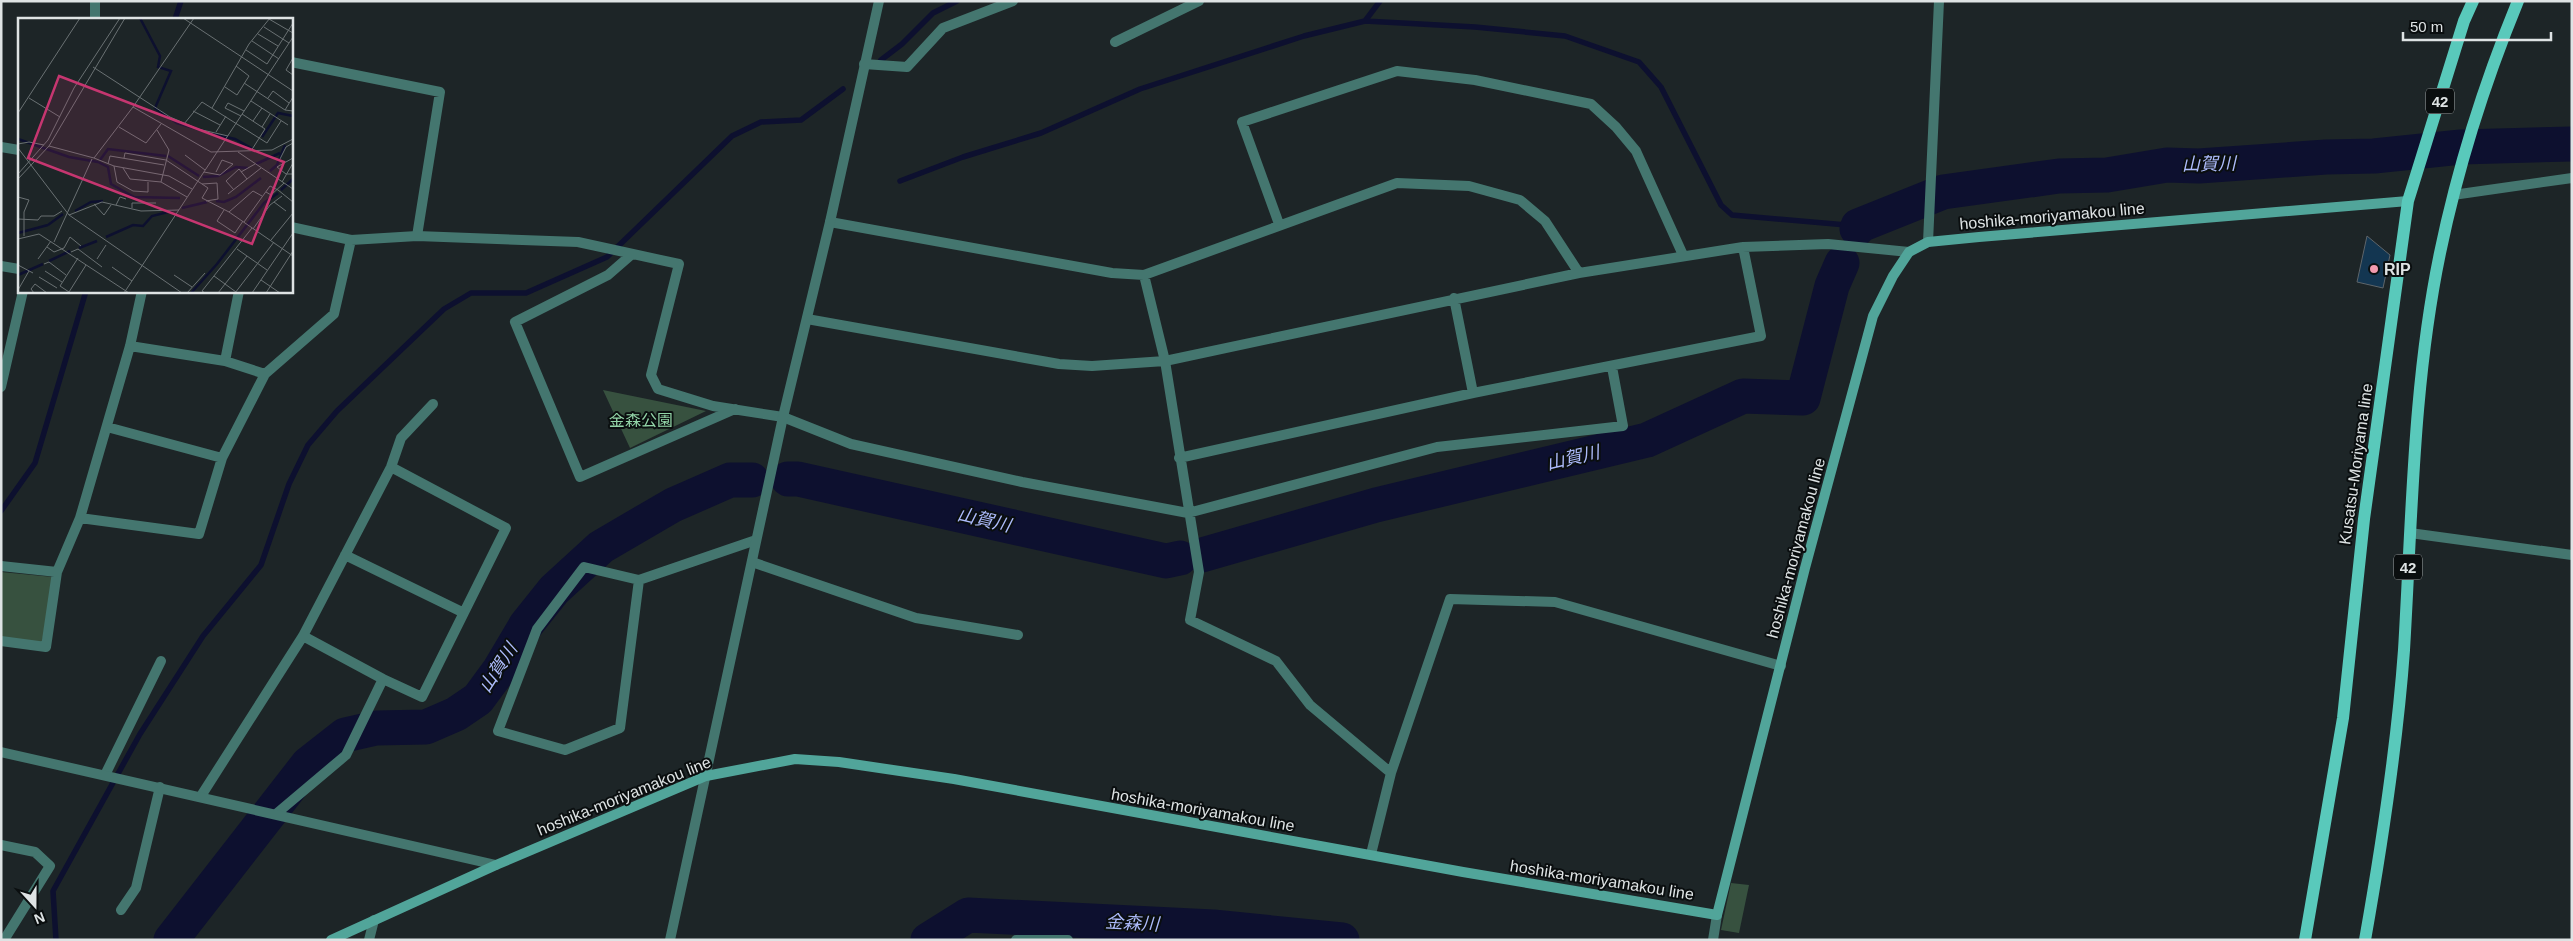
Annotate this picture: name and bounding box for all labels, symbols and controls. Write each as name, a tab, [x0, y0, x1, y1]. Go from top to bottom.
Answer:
scale bar	[2403, 10, 2550, 42]
inset map	[18, 18, 292, 292]
text: 50 m	[2410, 18, 2443, 35]
road number: 42	[2426, 88, 2454, 114]
water label: 山賀川	[2182, 153, 2238, 174]
street label: hoshika-moriyamakou line	[1959, 199, 2145, 233]
place label: RIP	[2384, 261, 2411, 278]
marker: RIP	[2368, 263, 2380, 275]
street label: Kusatsu-Moriyama line	[2336, 382, 2376, 546]
park label: 金森公園	[609, 412, 673, 429]
water label: 山賀川	[1544, 442, 1604, 474]
street label: hoshika-moriyamakou line	[1764, 456, 1828, 640]
water label: 山賀川	[955, 504, 1015, 536]
road number: 42	[2394, 554, 2422, 580]
water label: 山賀川	[475, 638, 522, 696]
street label: hoshika-moriyamakou line	[535, 753, 713, 839]
street label: hoshika-moriyamakou line	[1110, 785, 1296, 835]
street label: hoshika-moriyamakou line	[1509, 857, 1695, 903]
north arrow	[10, 881, 60, 931]
text: N	[32, 909, 47, 927]
water label: 金森川	[1105, 912, 1161, 935]

